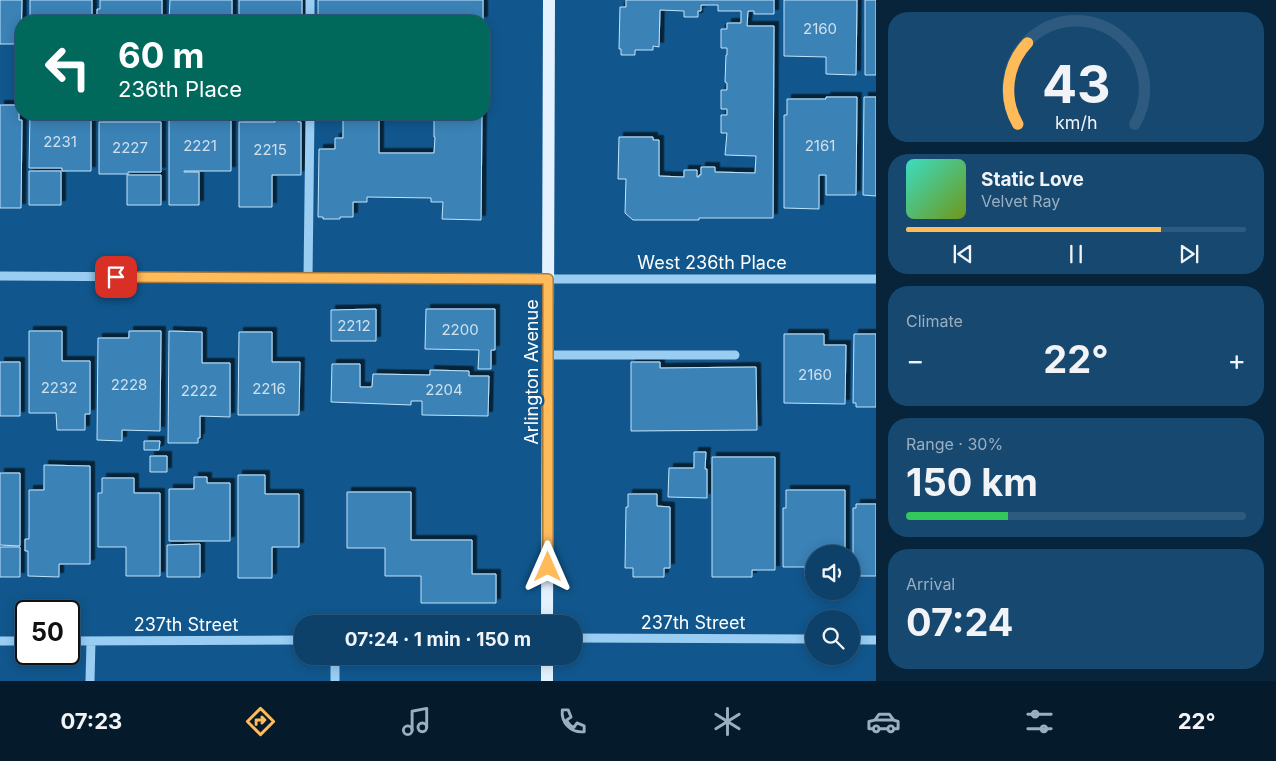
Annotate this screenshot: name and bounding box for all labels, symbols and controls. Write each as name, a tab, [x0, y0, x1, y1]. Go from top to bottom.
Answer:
house number: 2160	[803, 19, 837, 38]
text: 60 m	[118, 34, 205, 76]
icon: left	[35, 35, 100, 100]
text: 43	[1042, 53, 1110, 116]
text: 236th Place	[118, 76, 242, 102]
text: km/h	[1055, 112, 1097, 133]
house number: 2231	[43, 132, 77, 151]
house number: 2221	[183, 136, 217, 155]
house number: 2161	[805, 136, 835, 155]
house number: 2227	[112, 138, 148, 157]
house number: 2215	[253, 140, 287, 159]
text: Static Love	[981, 168, 1084, 191]
text: Velvet Ray	[981, 191, 1060, 211]
icon: previous	[949, 240, 977, 268]
icon: pause	[1062, 240, 1090, 268]
icon: next	[1175, 240, 1203, 268]
street label: West 236th Place	[637, 252, 787, 273]
pin	[95, 256, 137, 298]
icon: arrive	[102, 263, 130, 291]
street label: Arlington Avenue	[521, 299, 542, 445]
text: Climate	[906, 311, 963, 331]
house number: 2212	[337, 316, 371, 335]
house number: 2200	[441, 320, 479, 339]
text: 22°	[1043, 336, 1109, 382]
text: −	[906, 343, 925, 377]
text: +	[1227, 343, 1246, 377]
house number: 2160	[798, 365, 832, 384]
house number: 2228	[111, 375, 147, 394]
house number: 2232	[41, 378, 77, 397]
house number: 2216	[252, 379, 286, 398]
house number: 2204	[425, 380, 463, 399]
house number: 2222	[181, 381, 217, 400]
text: Range · 30%	[906, 434, 1003, 454]
text: 150 km	[906, 459, 1038, 505]
position arrow	[521, 540, 573, 592]
map controls	[805, 545, 860, 665]
button: sound	[805, 545, 860, 600]
text: Arrival	[906, 574, 955, 594]
text: 07:24	[906, 599, 1013, 645]
speed limit sign: 50	[15, 600, 80, 665]
button: search	[805, 610, 860, 665]
street label: 237th Street	[641, 612, 745, 633]
street label: 237th Street	[134, 614, 238, 635]
text: 07:24 · 1 min · 150 m	[345, 628, 531, 651]
icon: directions	[243, 704, 278, 739]
icon: music	[399, 704, 434, 739]
icon: phone	[555, 704, 590, 739]
icon: climate	[710, 704, 745, 739]
icon: car	[866, 704, 901, 739]
icon: filters	[1022, 704, 1057, 739]
text: 07:23	[60, 708, 122, 734]
text: 22°	[1178, 708, 1216, 734]

